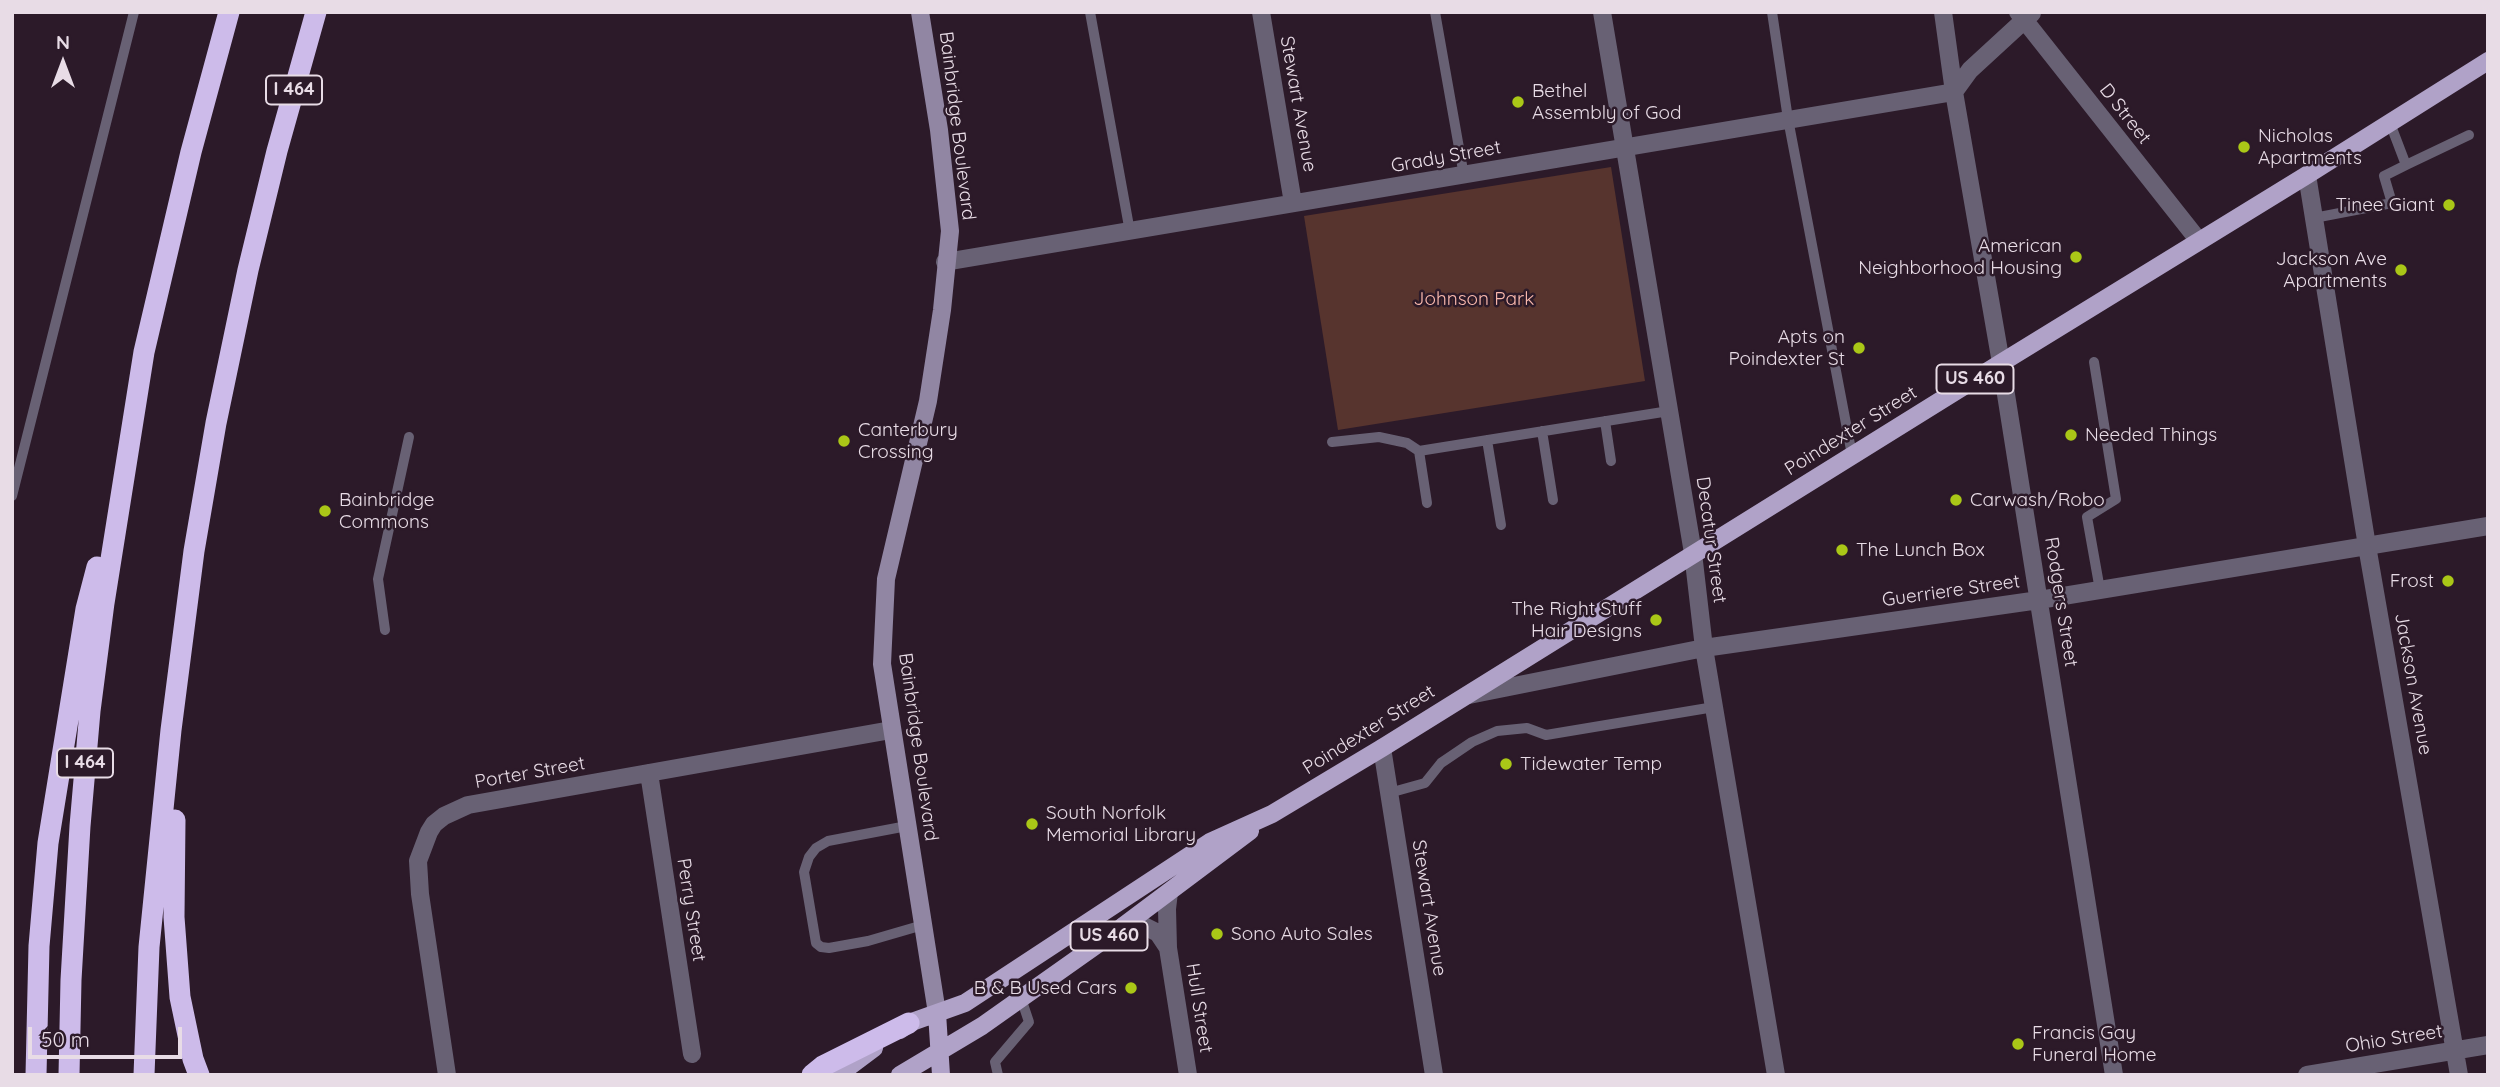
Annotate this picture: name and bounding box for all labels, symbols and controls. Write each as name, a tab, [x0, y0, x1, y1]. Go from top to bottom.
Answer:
north arrow	[28, 28, 98, 98]
text: N	[56, 30, 70, 54]
street label: Bainbridge Boulevard	[934, 30, 980, 222]
street label: Stewart Avenue	[1275, 34, 1321, 174]
road number: I 464	[266, 76, 322, 104]
street label: D Street	[2094, 79, 2156, 149]
place label: Bethel Assembly of God	[1532, 80, 1681, 124]
marker: Bethel Assembly of God	[1510, 94, 1526, 110]
place label: Nicholas Apartments	[2258, 125, 2362, 169]
street label: Grady Street	[1389, 136, 1503, 178]
marker: Nicholas Apartments	[2236, 139, 2252, 155]
place label: Tinee Giant	[2336, 194, 2435, 216]
marker: Tinee Giant	[2441, 197, 2457, 213]
place label: American Neighborhood Housing	[1858, 235, 2062, 279]
place label: Jackson Ave Apartments	[2276, 248, 2387, 292]
marker: American Neighborhood Housing	[2068, 249, 2084, 265]
marker: Jackson Ave Apartments	[2393, 262, 2409, 278]
park label: Johnson Park	[1414, 288, 1534, 310]
place label: Apts on Poindexter St	[1728, 326, 1845, 370]
marker: Apts on Poindexter St	[1851, 340, 1867, 356]
road number: US 460	[1937, 365, 2014, 394]
street label: Poindexter Street	[1781, 381, 1921, 481]
place label: Canterbury Crossing	[858, 419, 958, 463]
place label: Needed Things	[2085, 424, 2217, 446]
marker: Needed Things	[2063, 427, 2079, 443]
marker: Canterbury Crossing	[836, 433, 852, 449]
street label: Decatur Street	[1691, 475, 1731, 605]
place label: Bainbridge Commons	[339, 489, 435, 533]
place label: Carwash/Robo	[1970, 489, 2105, 511]
marker: Carwash/Robo	[1948, 492, 1964, 508]
marker: Bainbridge Commons	[317, 503, 333, 519]
street label: Rodgers Street	[2039, 535, 2083, 669]
place label: The Lunch Box	[1856, 539, 1985, 561]
marker: The Lunch Box	[1834, 542, 1850, 558]
street label: Guerriere Street	[1881, 570, 2021, 612]
place label: Frost	[2390, 570, 2434, 592]
marker: Frost	[2440, 573, 2456, 589]
place label: The Right Stuff Hair Designs	[1511, 598, 1642, 642]
street label: Jackson Avenue	[2389, 611, 2437, 757]
marker: The Right Stuff Hair Designs	[1648, 612, 1664, 628]
street label: Bainbridge Boulevard	[893, 651, 943, 843]
street label: Poindexter Street	[1299, 680, 1439, 780]
road number: I 464	[57, 748, 113, 778]
street label: Porter Street	[473, 752, 587, 794]
place label: Tidewater Temp	[1520, 753, 1662, 775]
marker: Tidewater Temp	[1498, 756, 1514, 772]
place label: South Norfolk Memorial Library	[1046, 802, 1196, 846]
marker: South Norfolk Memorial Library	[1024, 816, 1040, 832]
street label: Stewart Avenue	[1407, 838, 1451, 978]
street label: Perry Street	[672, 857, 710, 963]
road number: US 460	[1070, 922, 1148, 951]
place label: Sono Auto Sales	[1231, 923, 1373, 945]
marker: Sono Auto Sales	[1209, 926, 1225, 942]
street label: Hull Street	[1181, 962, 1217, 1054]
place label: B & B Used Cars	[974, 977, 1117, 999]
marker: B & B Used Cars	[1123, 980, 1139, 996]
scale bar	[32, 1014, 186, 1058]
street label: Ohio Street	[2344, 1020, 2444, 1058]
place label: Francis Gay Funeral Home	[2032, 1022, 2156, 1066]
text: 50 m	[41, 1026, 90, 1052]
marker: Francis Gay Funeral Home	[2010, 1036, 2026, 1052]

